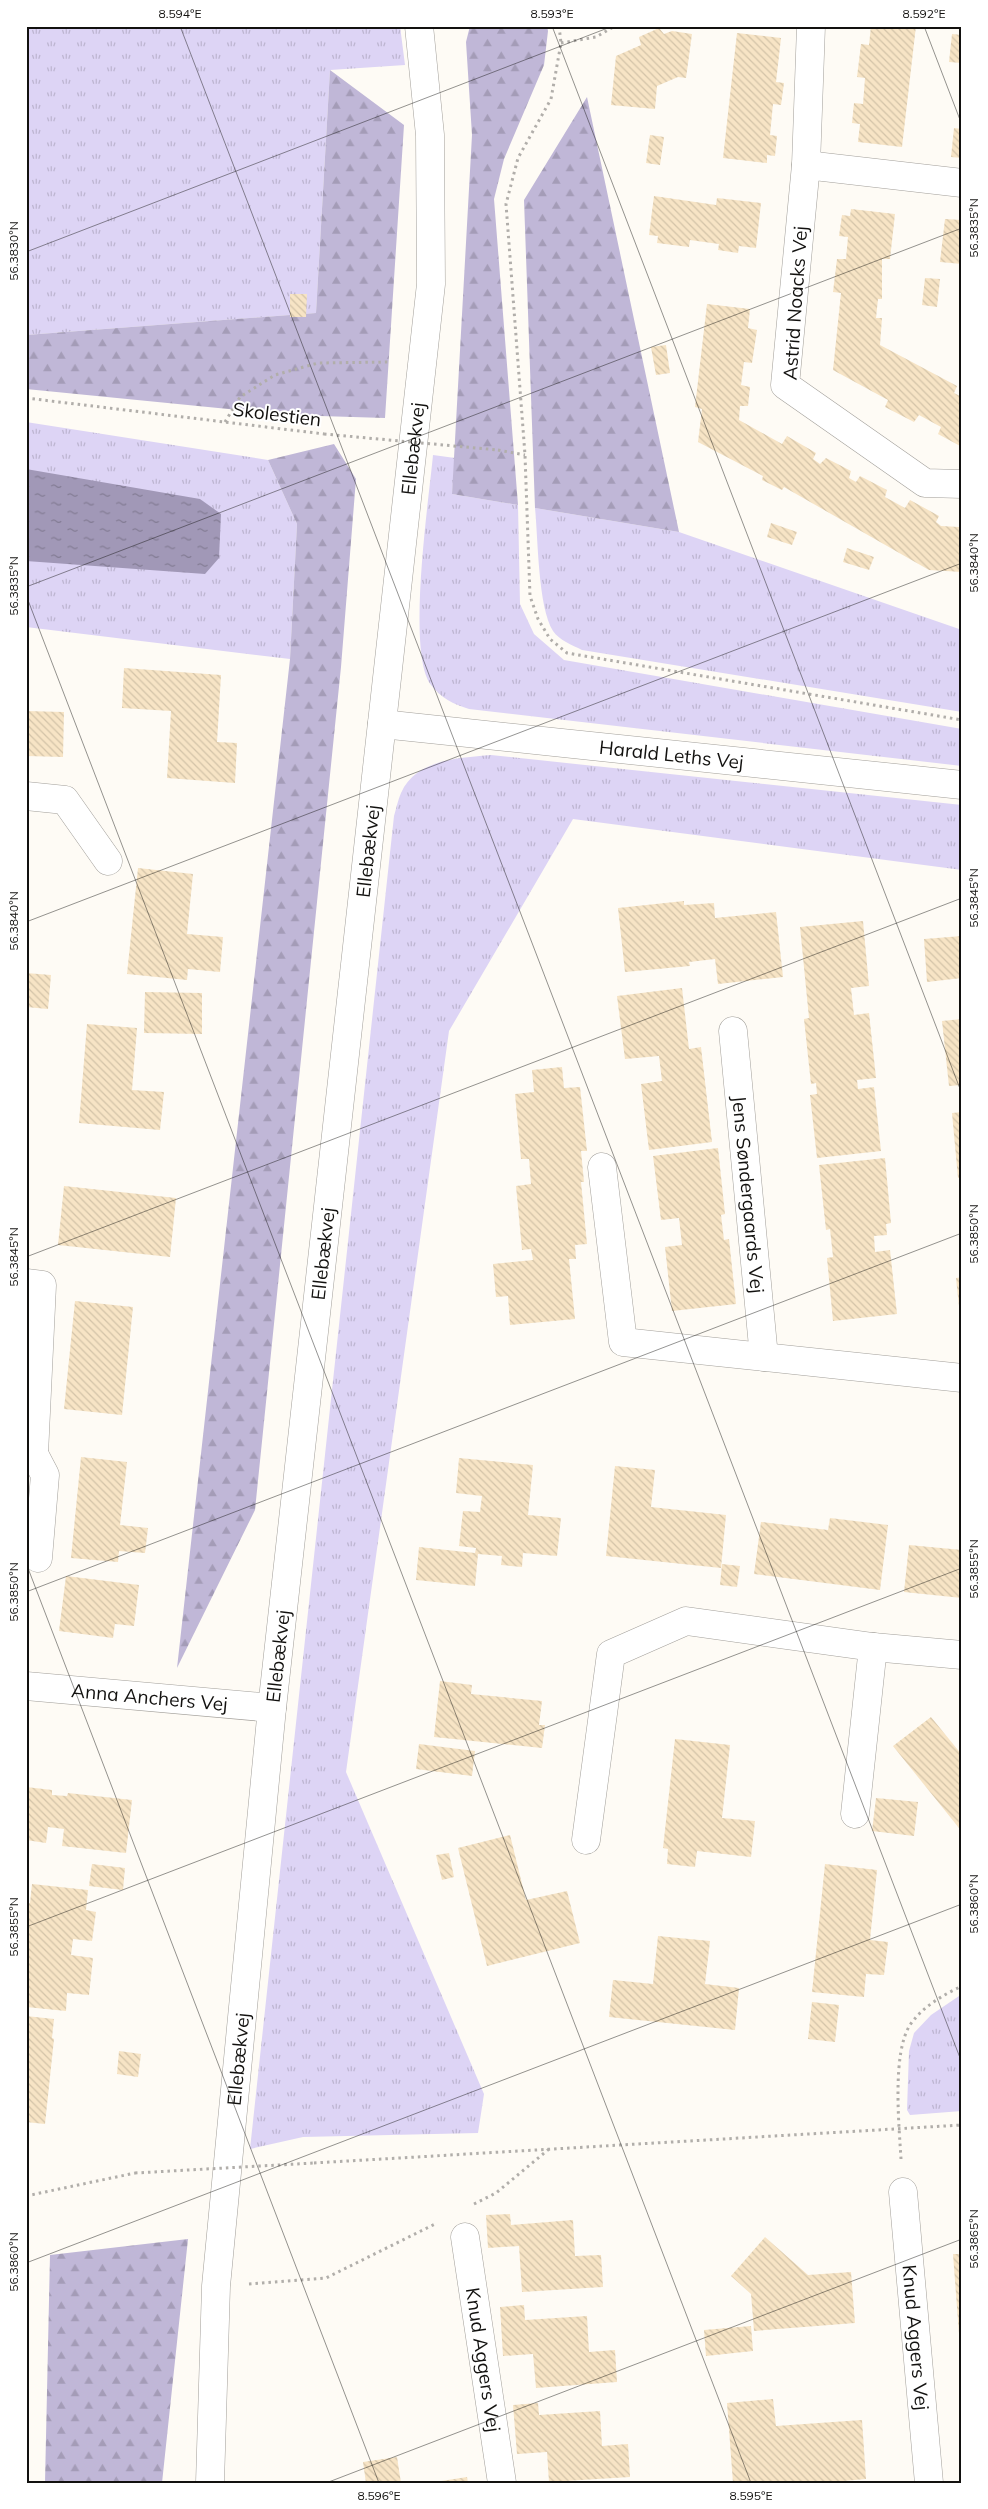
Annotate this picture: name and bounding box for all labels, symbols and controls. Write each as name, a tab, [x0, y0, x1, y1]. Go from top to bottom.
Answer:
text: 8.594°E	[158, 6, 202, 21]
text: 8.593°E	[530, 6, 574, 21]
text: 8.592°E	[902, 6, 946, 21]
text: 56.3835°N	[966, 198, 981, 258]
text: 56.3830°N	[6, 221, 21, 281]
street label: Astrid Noacks Vej	[778, 225, 812, 381]
street label: Skolestien	[231, 397, 323, 431]
street label: Ellebækvej	[396, 401, 430, 496]
text: 56.3840°N	[966, 533, 981, 593]
text: 56.3835°N	[6, 556, 21, 616]
street label: Harald Leths Vej	[598, 735, 745, 774]
street label: Ellebækvej	[351, 804, 385, 899]
text: 56.3845°N	[966, 868, 981, 928]
text: 56.3840°N	[6, 891, 21, 951]
street label: Jens Søndergaards Vej	[727, 1094, 770, 1294]
text: 56.3850°N	[966, 1204, 981, 1264]
street label: Ellebækvej	[306, 1206, 340, 1301]
text: 56.3845°N	[6, 1227, 21, 1287]
text: 56.3855°N	[966, 1539, 981, 1599]
text: 56.3850°N	[6, 1562, 21, 1622]
street label: Ellebækvej	[261, 1609, 295, 1704]
street label: Anna Anchers Vej	[70, 1678, 229, 1716]
text: 56.3860°N	[966, 1874, 981, 1934]
text: 56.3855°N	[6, 1897, 21, 1957]
street label: Ellebækvej	[222, 2012, 254, 2107]
text: 56.3865°N	[966, 2209, 981, 2269]
text: 56.3860°N	[6, 2232, 21, 2292]
street label: Knud Aggers Vej	[898, 2264, 934, 2411]
street label: Knud Aggers Vej	[461, 2286, 506, 2434]
text: 8.596°E	[357, 2488, 401, 2503]
text: 8.595°E	[729, 2488, 773, 2503]

